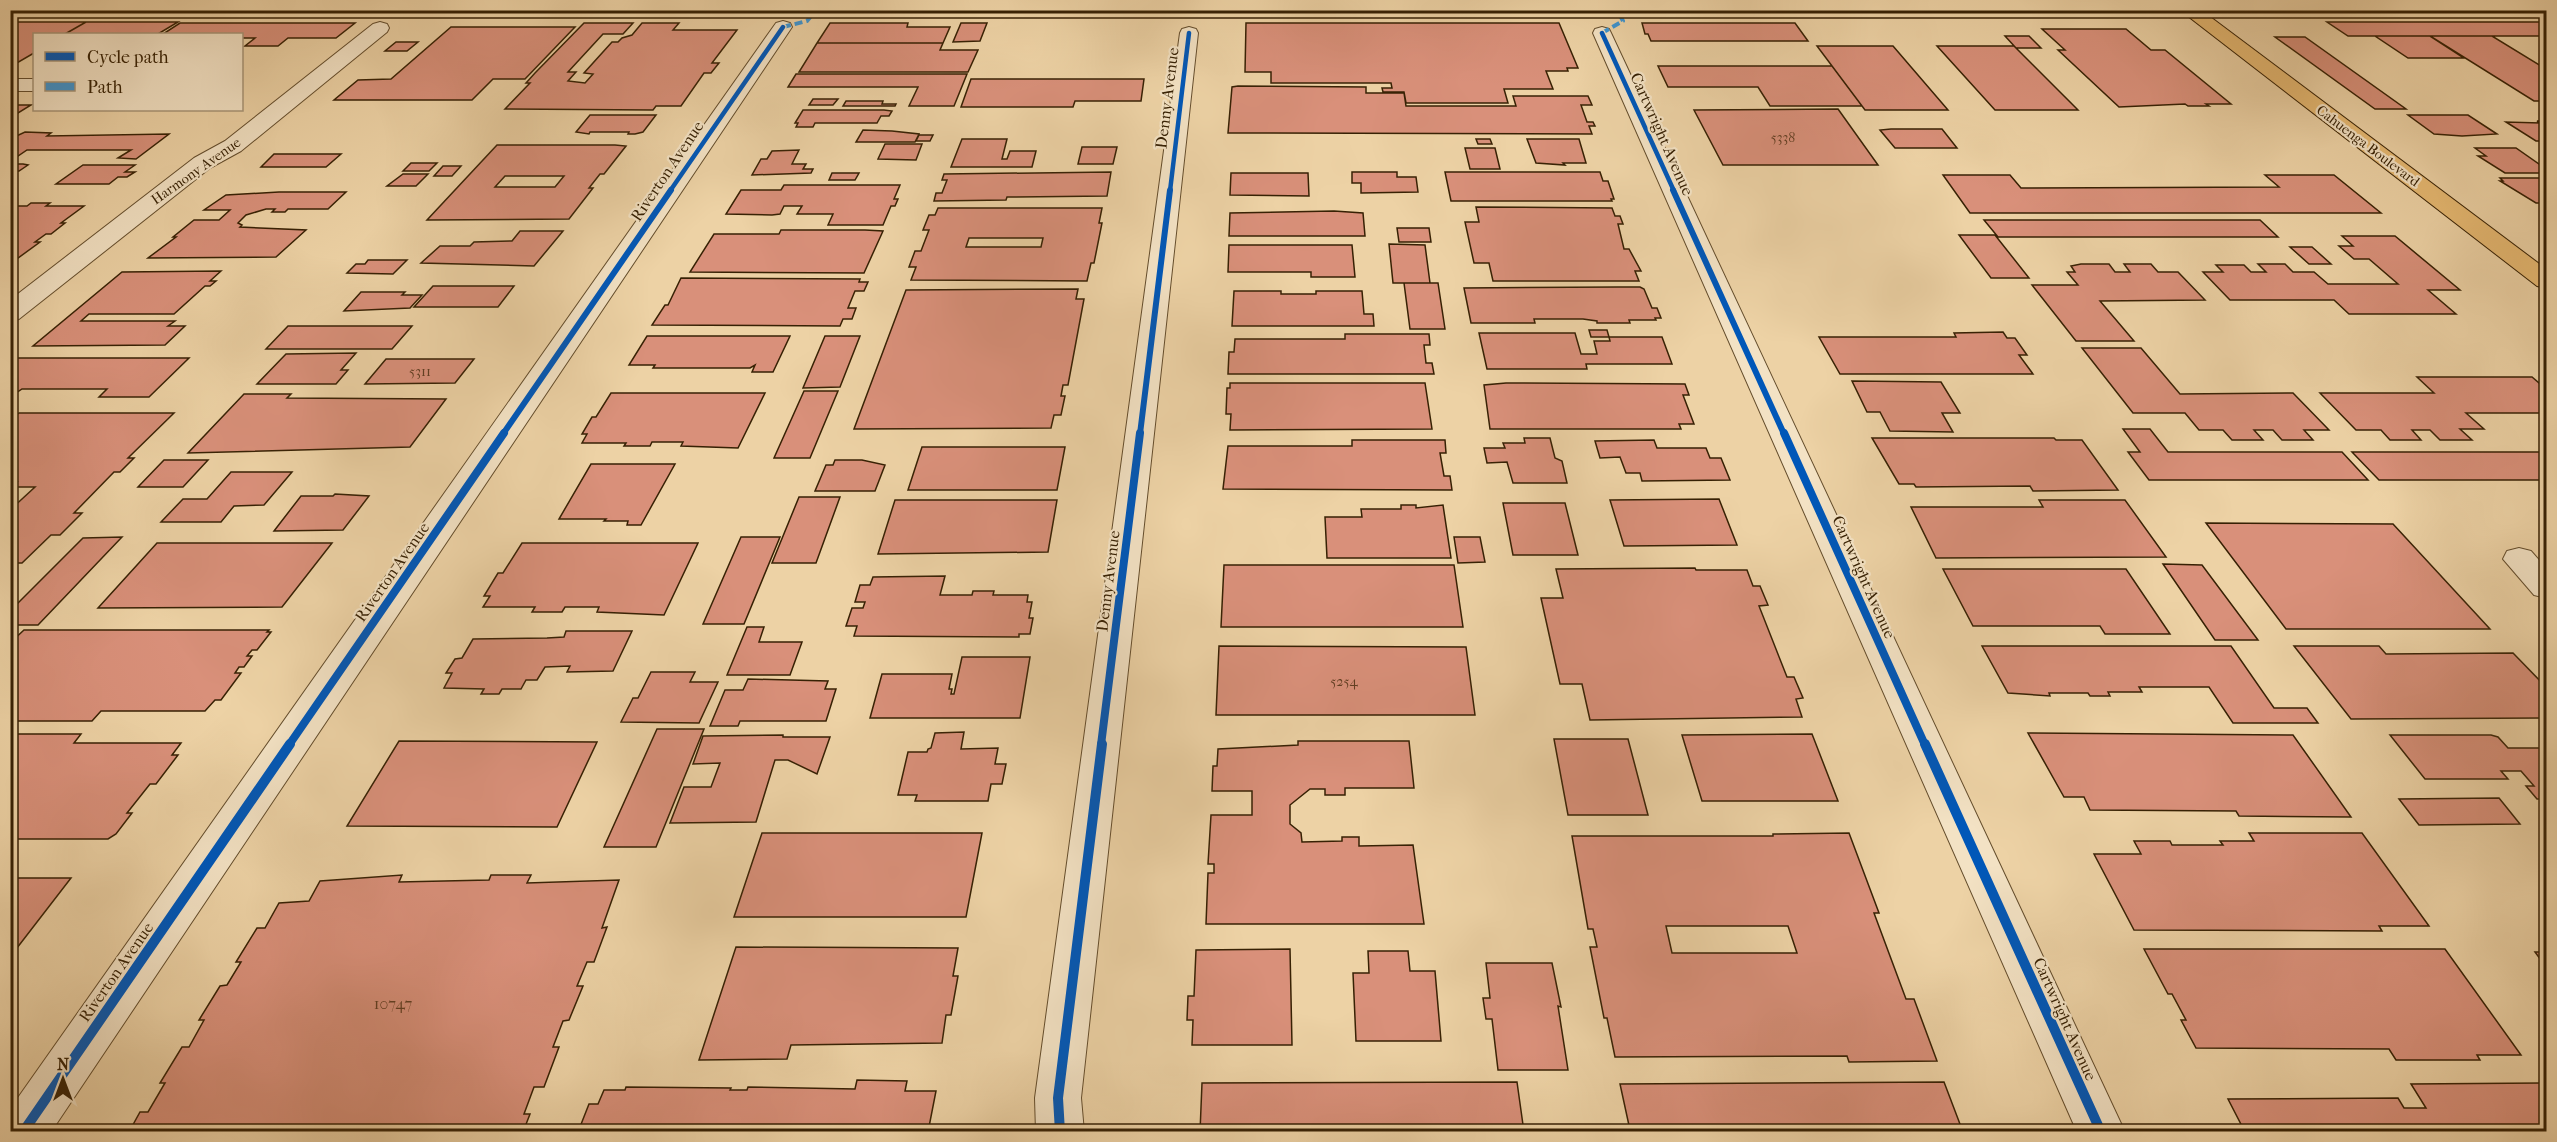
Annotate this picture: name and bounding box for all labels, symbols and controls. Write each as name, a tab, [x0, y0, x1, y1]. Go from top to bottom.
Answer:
legend	[33, 33, 243, 111]
street label: Denny Avenue	[1151, 46, 1183, 150]
text: Cycle path	[87, 47, 168, 68]
street label: Cartwright Avenue	[1626, 70, 1698, 198]
text: Path	[87, 77, 123, 98]
street label: Cahuenga Boulevard	[2313, 102, 2423, 191]
street label: Riverton Avenue	[627, 117, 708, 225]
house number: 5338	[1771, 129, 1795, 146]
street label: Harmony Avenue	[148, 134, 244, 208]
house number: 5311	[409, 363, 431, 380]
street label: Cartwright Avenue	[1828, 513, 1900, 641]
street label: Riverton Avenue	[351, 519, 433, 625]
street label: Denny Avenue	[1092, 529, 1124, 633]
house number: 5254	[1330, 673, 1359, 690]
street label: Riverton Avenue	[75, 919, 157, 1025]
street label: Cartwright Avenue	[2029, 955, 2101, 1083]
house number: 10747	[374, 994, 413, 1013]
north arrow	[33, 1049, 93, 1109]
text: N	[57, 1055, 70, 1074]

